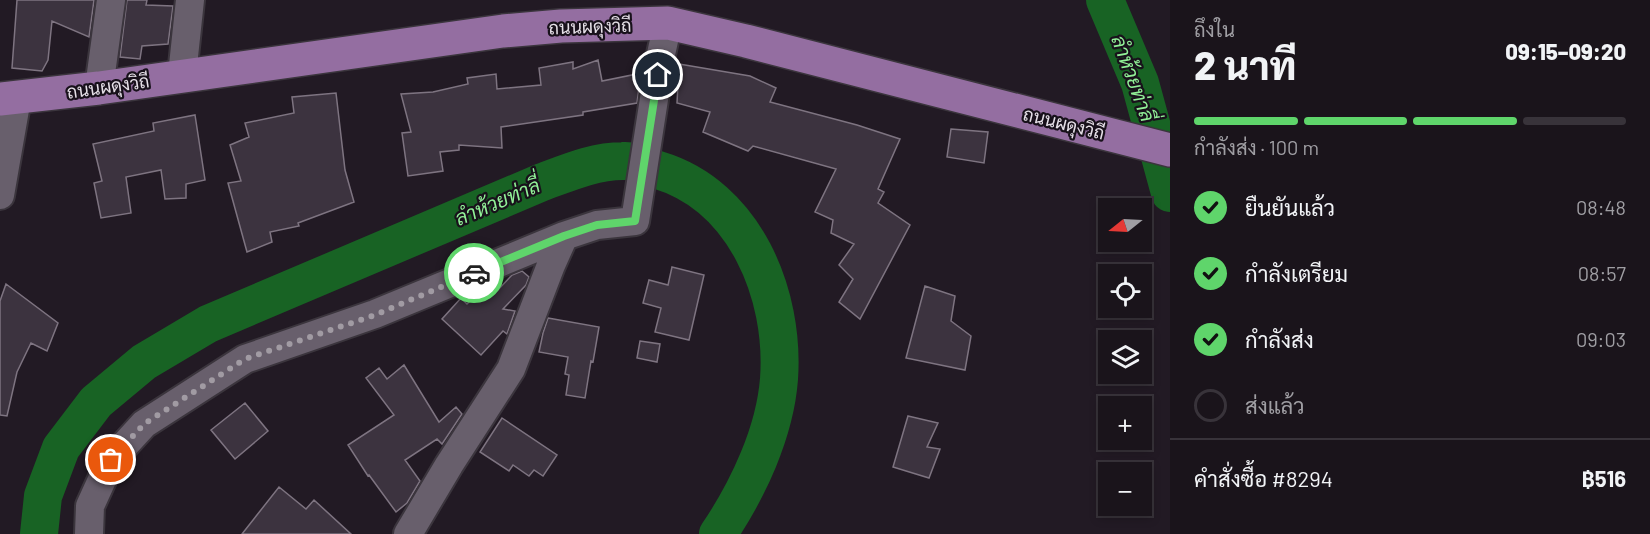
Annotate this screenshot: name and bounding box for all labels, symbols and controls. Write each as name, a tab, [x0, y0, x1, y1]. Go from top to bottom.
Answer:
street label: ถนนผดุงวิถี	[548, 13, 632, 40]
text: ถึงใน	[1194, 17, 1235, 41]
water label: ลำห้วยท่าลี่	[1107, 30, 1165, 126]
text: 09:15–09:20	[1505, 38, 1626, 64]
text: 2 นาที	[1194, 41, 1296, 88]
pin	[632, 49, 683, 100]
icon: home	[641, 58, 674, 91]
street label: ถนนผดุงวิถี	[65, 68, 151, 105]
street label: ถนนผดุงวิถี	[1021, 101, 1107, 146]
text: กำลังส่ง · 100 m	[1194, 135, 1319, 159]
water label: ลำห้วยท่าลี่	[449, 168, 545, 230]
icon: check	[1194, 191, 1227, 224]
text: ยืนยันแล้ว	[1245, 194, 1335, 220]
text: 08:48	[1576, 195, 1626, 219]
north arrow	[1098, 198, 1152, 252]
map controls	[1098, 198, 1152, 516]
courier	[444, 243, 504, 303]
icon: car	[458, 257, 491, 290]
icon: check	[1194, 257, 1227, 290]
text: กำลังเตรียม	[1245, 260, 1348, 286]
text: 08:57	[1578, 261, 1626, 285]
button: locate	[1098, 264, 1152, 318]
icon: check	[1194, 323, 1227, 356]
text: กำลังส่ง	[1245, 326, 1314, 352]
text: 09:03	[1576, 327, 1626, 351]
button: layers	[1098, 330, 1152, 384]
text: ส่งแล้ว	[1245, 392, 1305, 418]
button: +	[1098, 396, 1152, 450]
pin	[85, 434, 136, 485]
icon: bag	[94, 443, 127, 476]
button: −	[1098, 462, 1152, 516]
text: คำสั่งซื้อ #8294	[1194, 465, 1333, 491]
text: ฿516	[1582, 465, 1626, 491]

